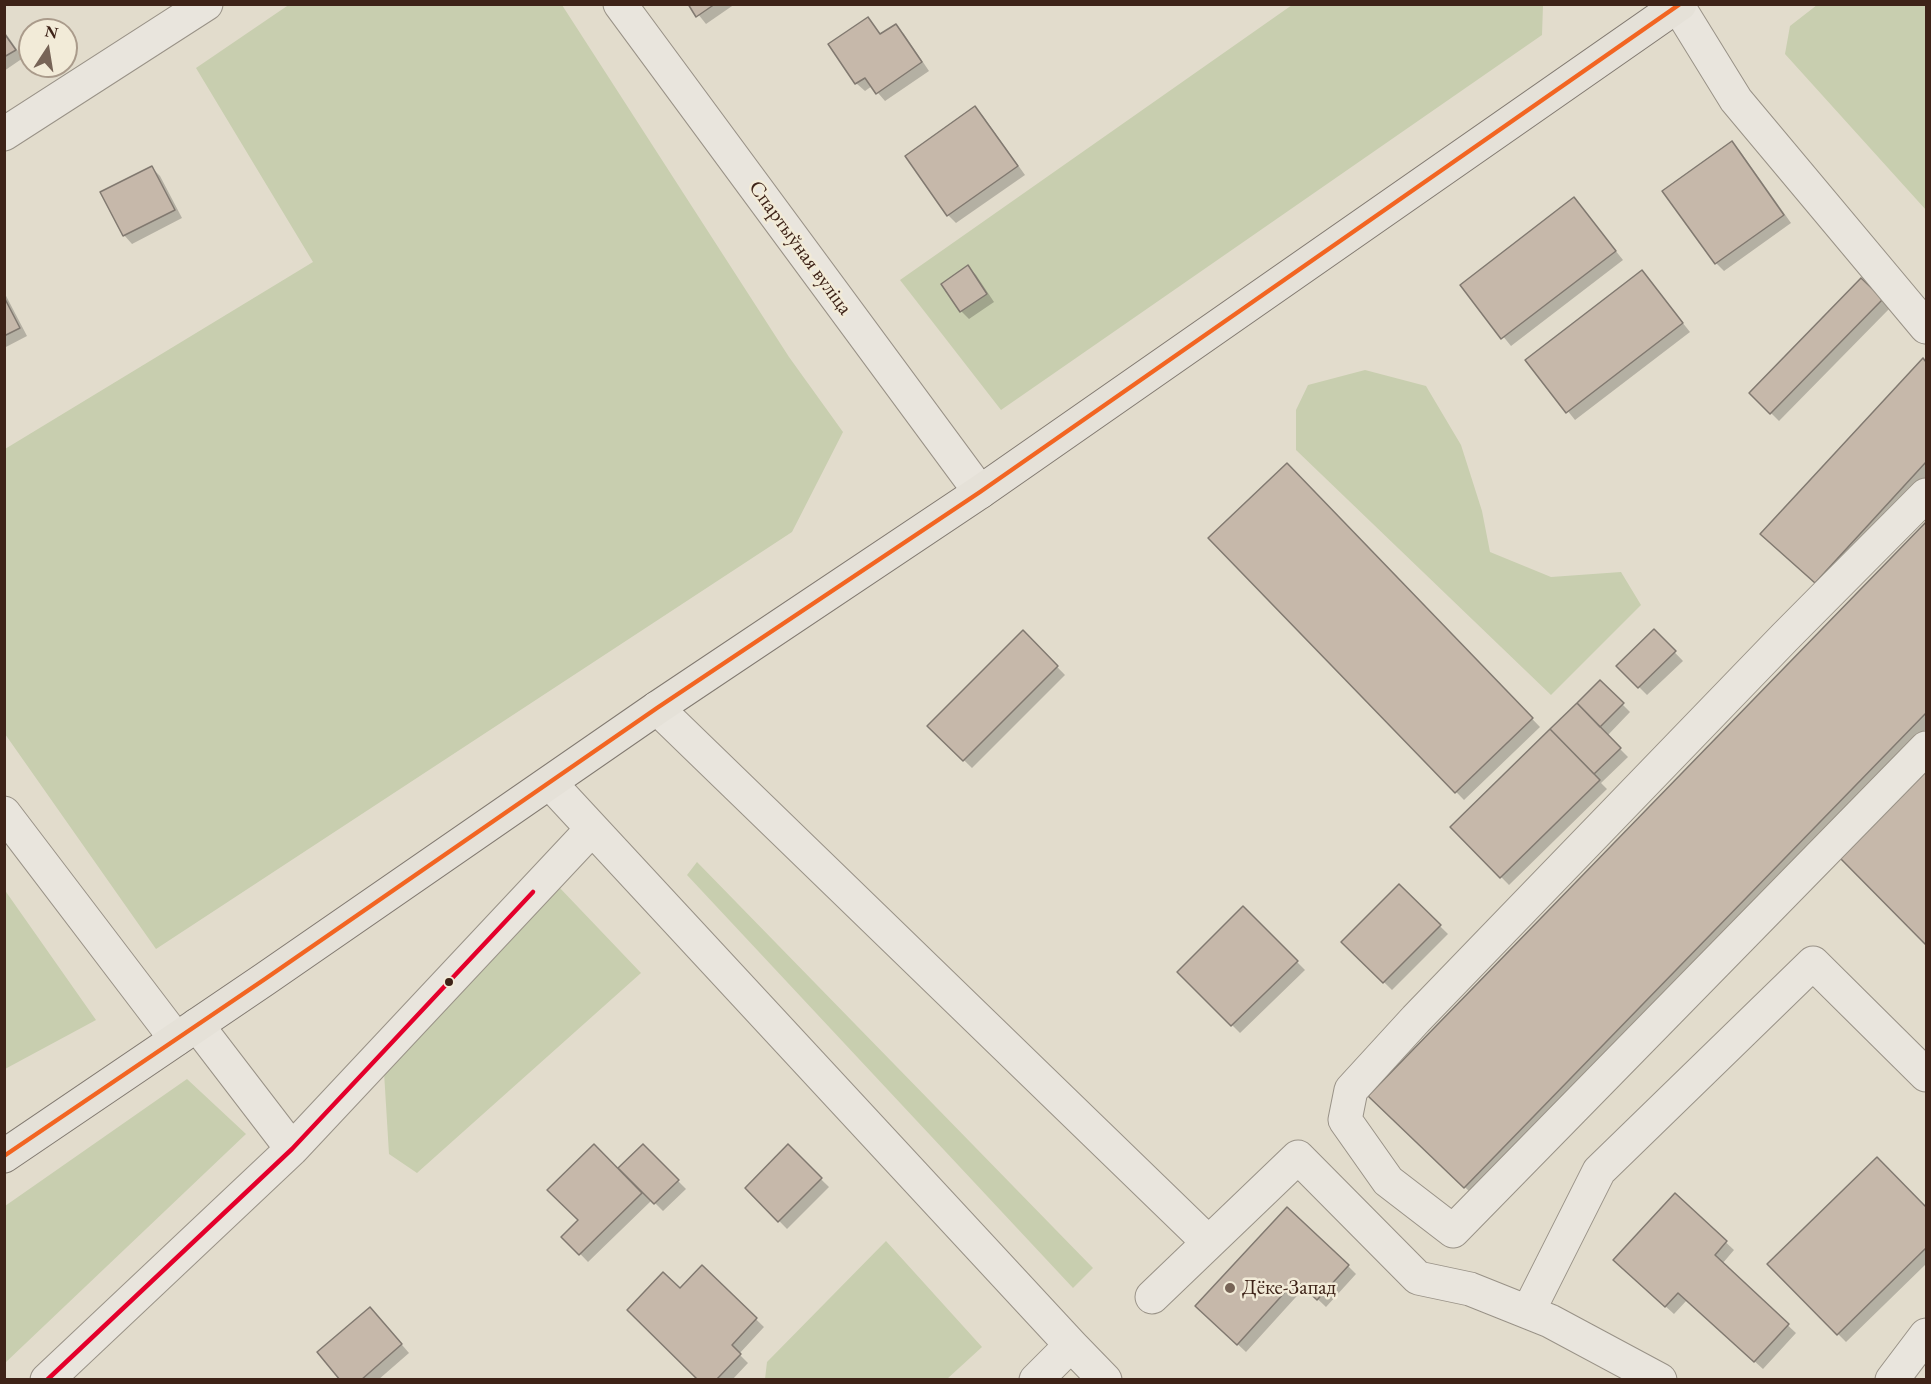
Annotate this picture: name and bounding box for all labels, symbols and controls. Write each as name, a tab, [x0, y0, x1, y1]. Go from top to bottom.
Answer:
north arrow	[18, 18, 78, 78]
text: N	[43, 20, 60, 43]
street label: Спартыўная вуліца	[743, 176, 857, 320]
unlabelled marker	[443, 976, 455, 988]
place label: Дёке-Запад	[1242, 1275, 1336, 1301]
marker: Дёке-Запад	[1223, 1281, 1237, 1295]

